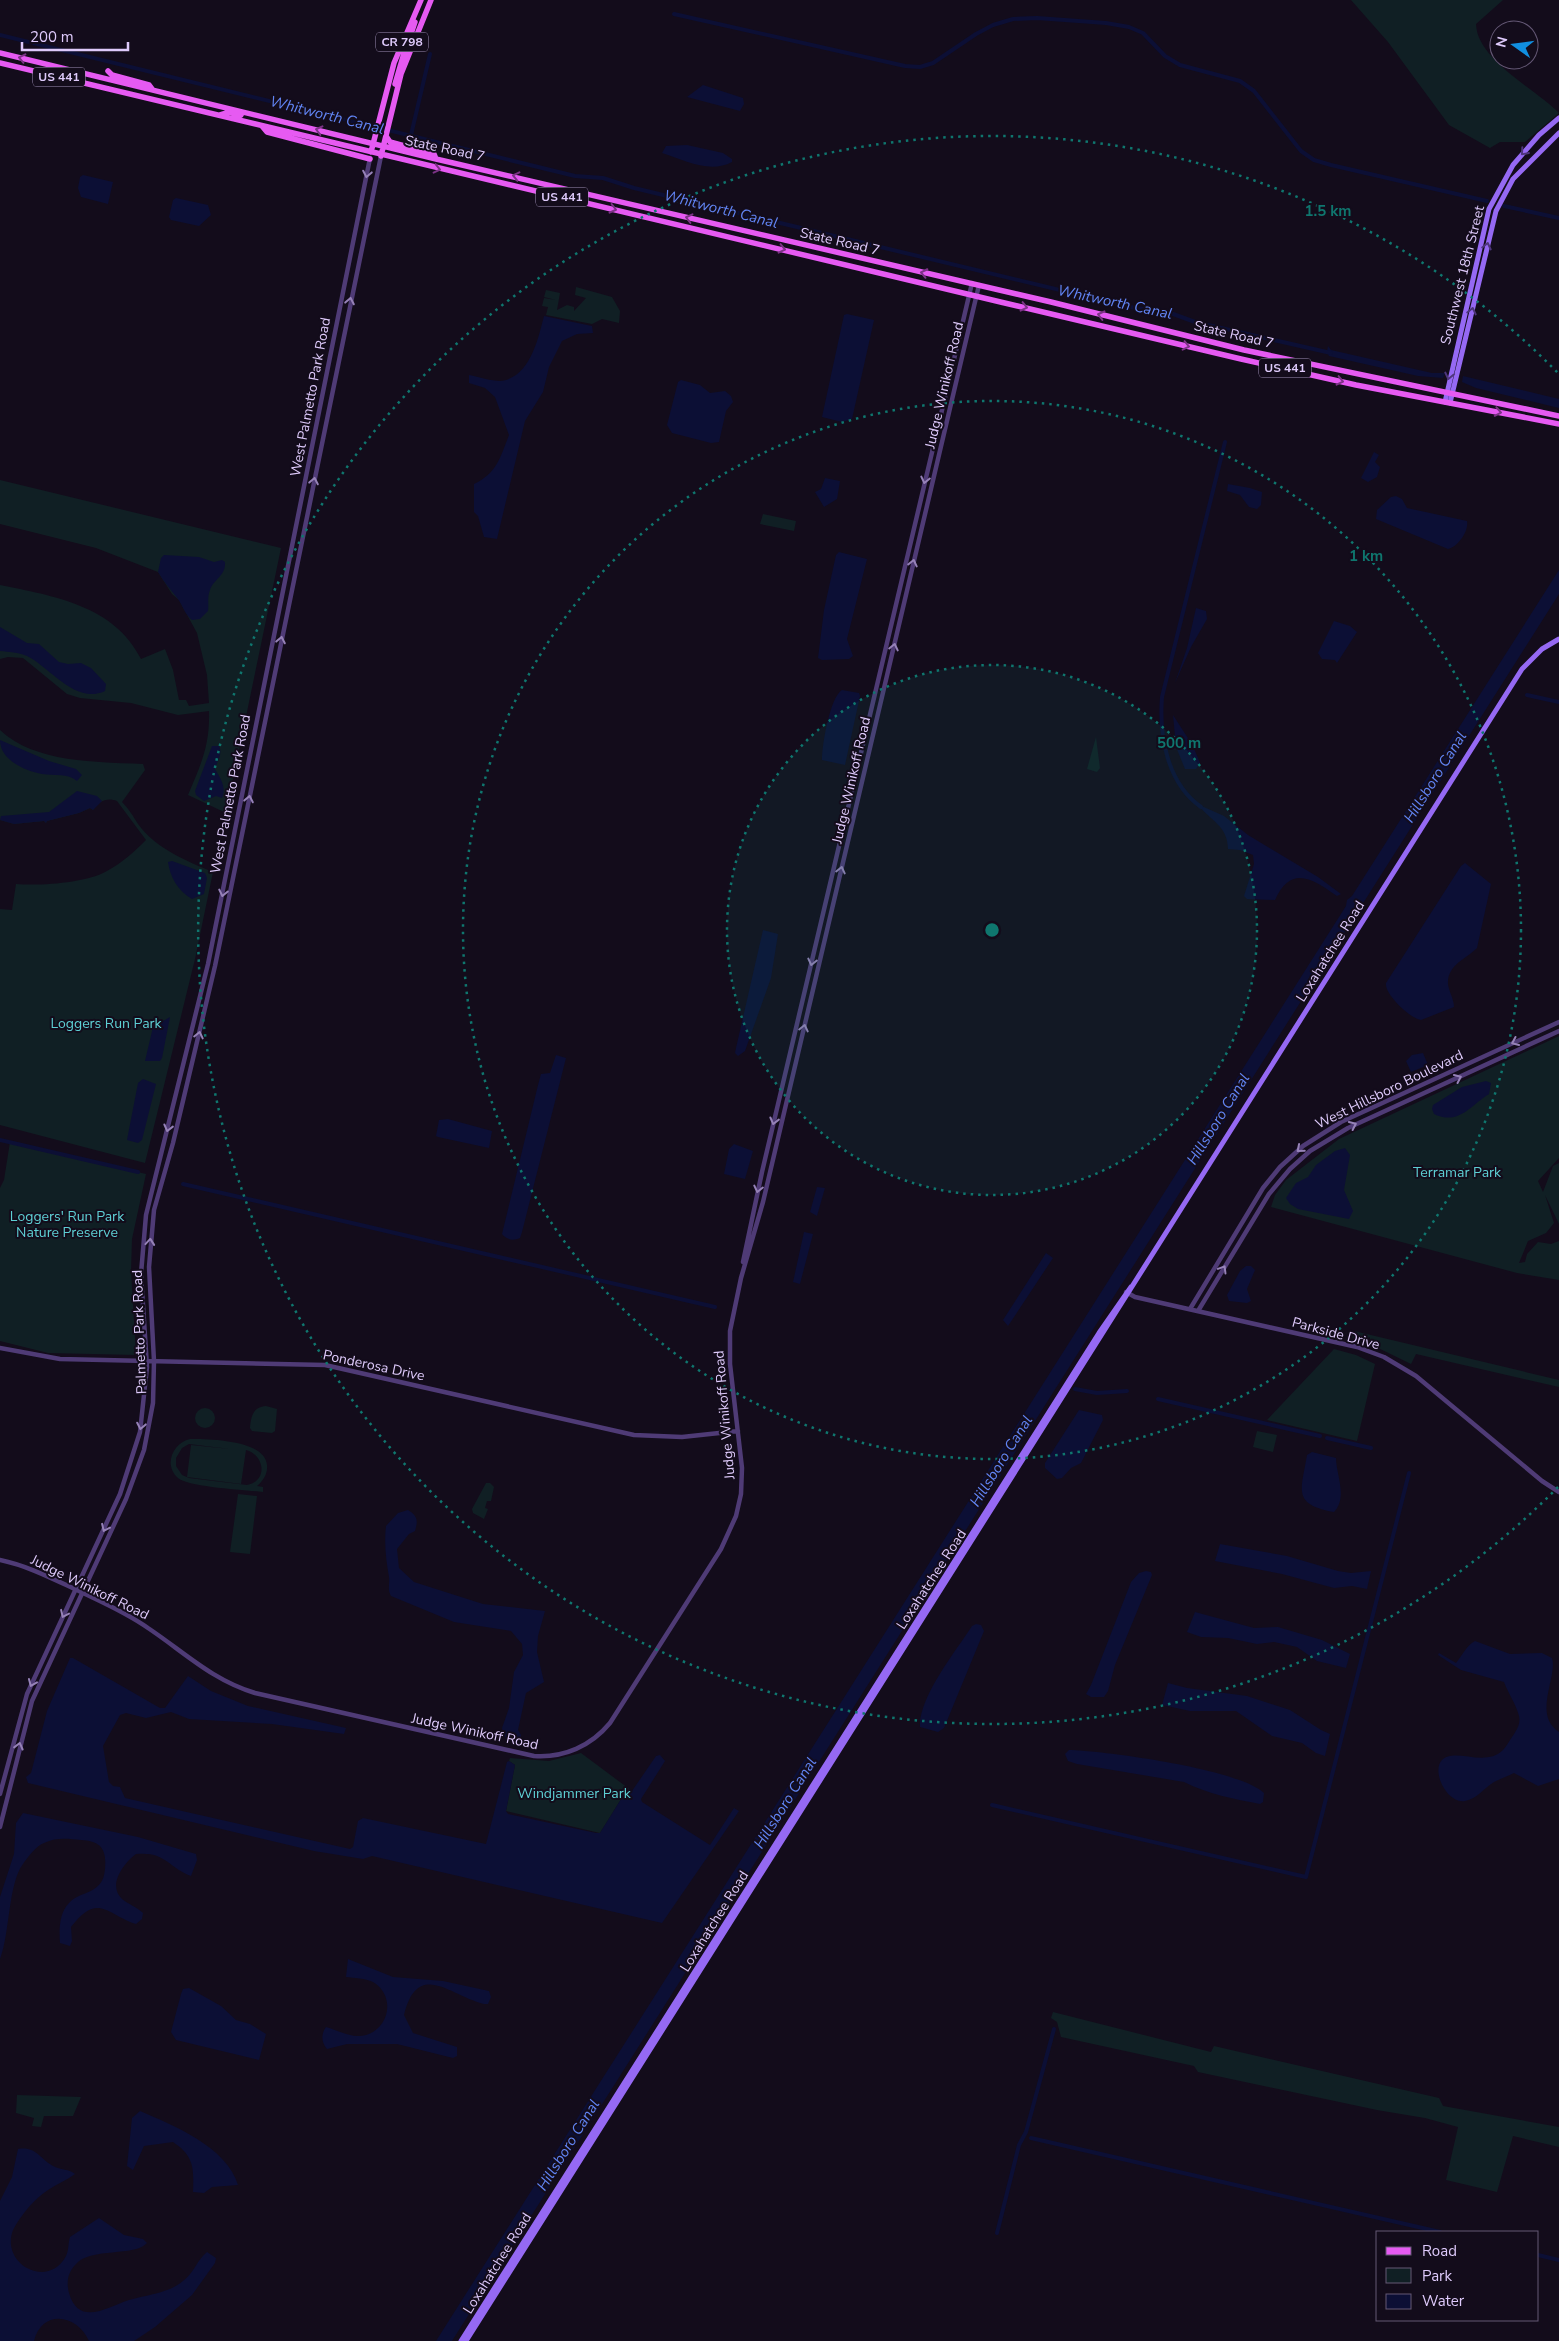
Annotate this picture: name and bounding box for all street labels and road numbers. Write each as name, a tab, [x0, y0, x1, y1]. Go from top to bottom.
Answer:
road number: CR 798	[376, 32, 428, 52]
road number: US 441	[33, 68, 85, 86]
street label: State Road 7	[403, 131, 487, 166]
road number: US 441	[536, 188, 588, 206]
street label: Southwest 18th Street	[1436, 203, 1489, 347]
street label: State Road 7	[798, 223, 882, 260]
street label: West Palmetto Park Road	[286, 316, 335, 478]
street label: State Road 7	[1192, 316, 1276, 353]
street label: Judge Winikoff Road	[920, 320, 968, 451]
road number: US 441	[1259, 358, 1311, 378]
street label: West Palmetto Park Road	[206, 713, 255, 875]
street label: Judge Winikoff Road	[827, 715, 875, 846]
street label: Loxahatchee Road	[1292, 897, 1369, 1005]
street label: West Hillsboro Boulevard	[1312, 1045, 1466, 1134]
street label: Palmetto Park Road	[128, 1269, 151, 1395]
street label: Parkside Drive	[1290, 1313, 1382, 1354]
street label: Ponderosa Drive	[321, 1345, 427, 1386]
street label: Judge Winikoff Road	[709, 1350, 740, 1481]
street label: Loxahatchee Road	[892, 1526, 971, 1633]
street label: Judge Winikoff Road	[27, 1550, 152, 1624]
street label: Judge Winikoff Road	[409, 1709, 540, 1754]
street label: Loxahatchee Road	[676, 1867, 753, 1975]
street label: Loxahatchee Road	[459, 2209, 536, 2317]

